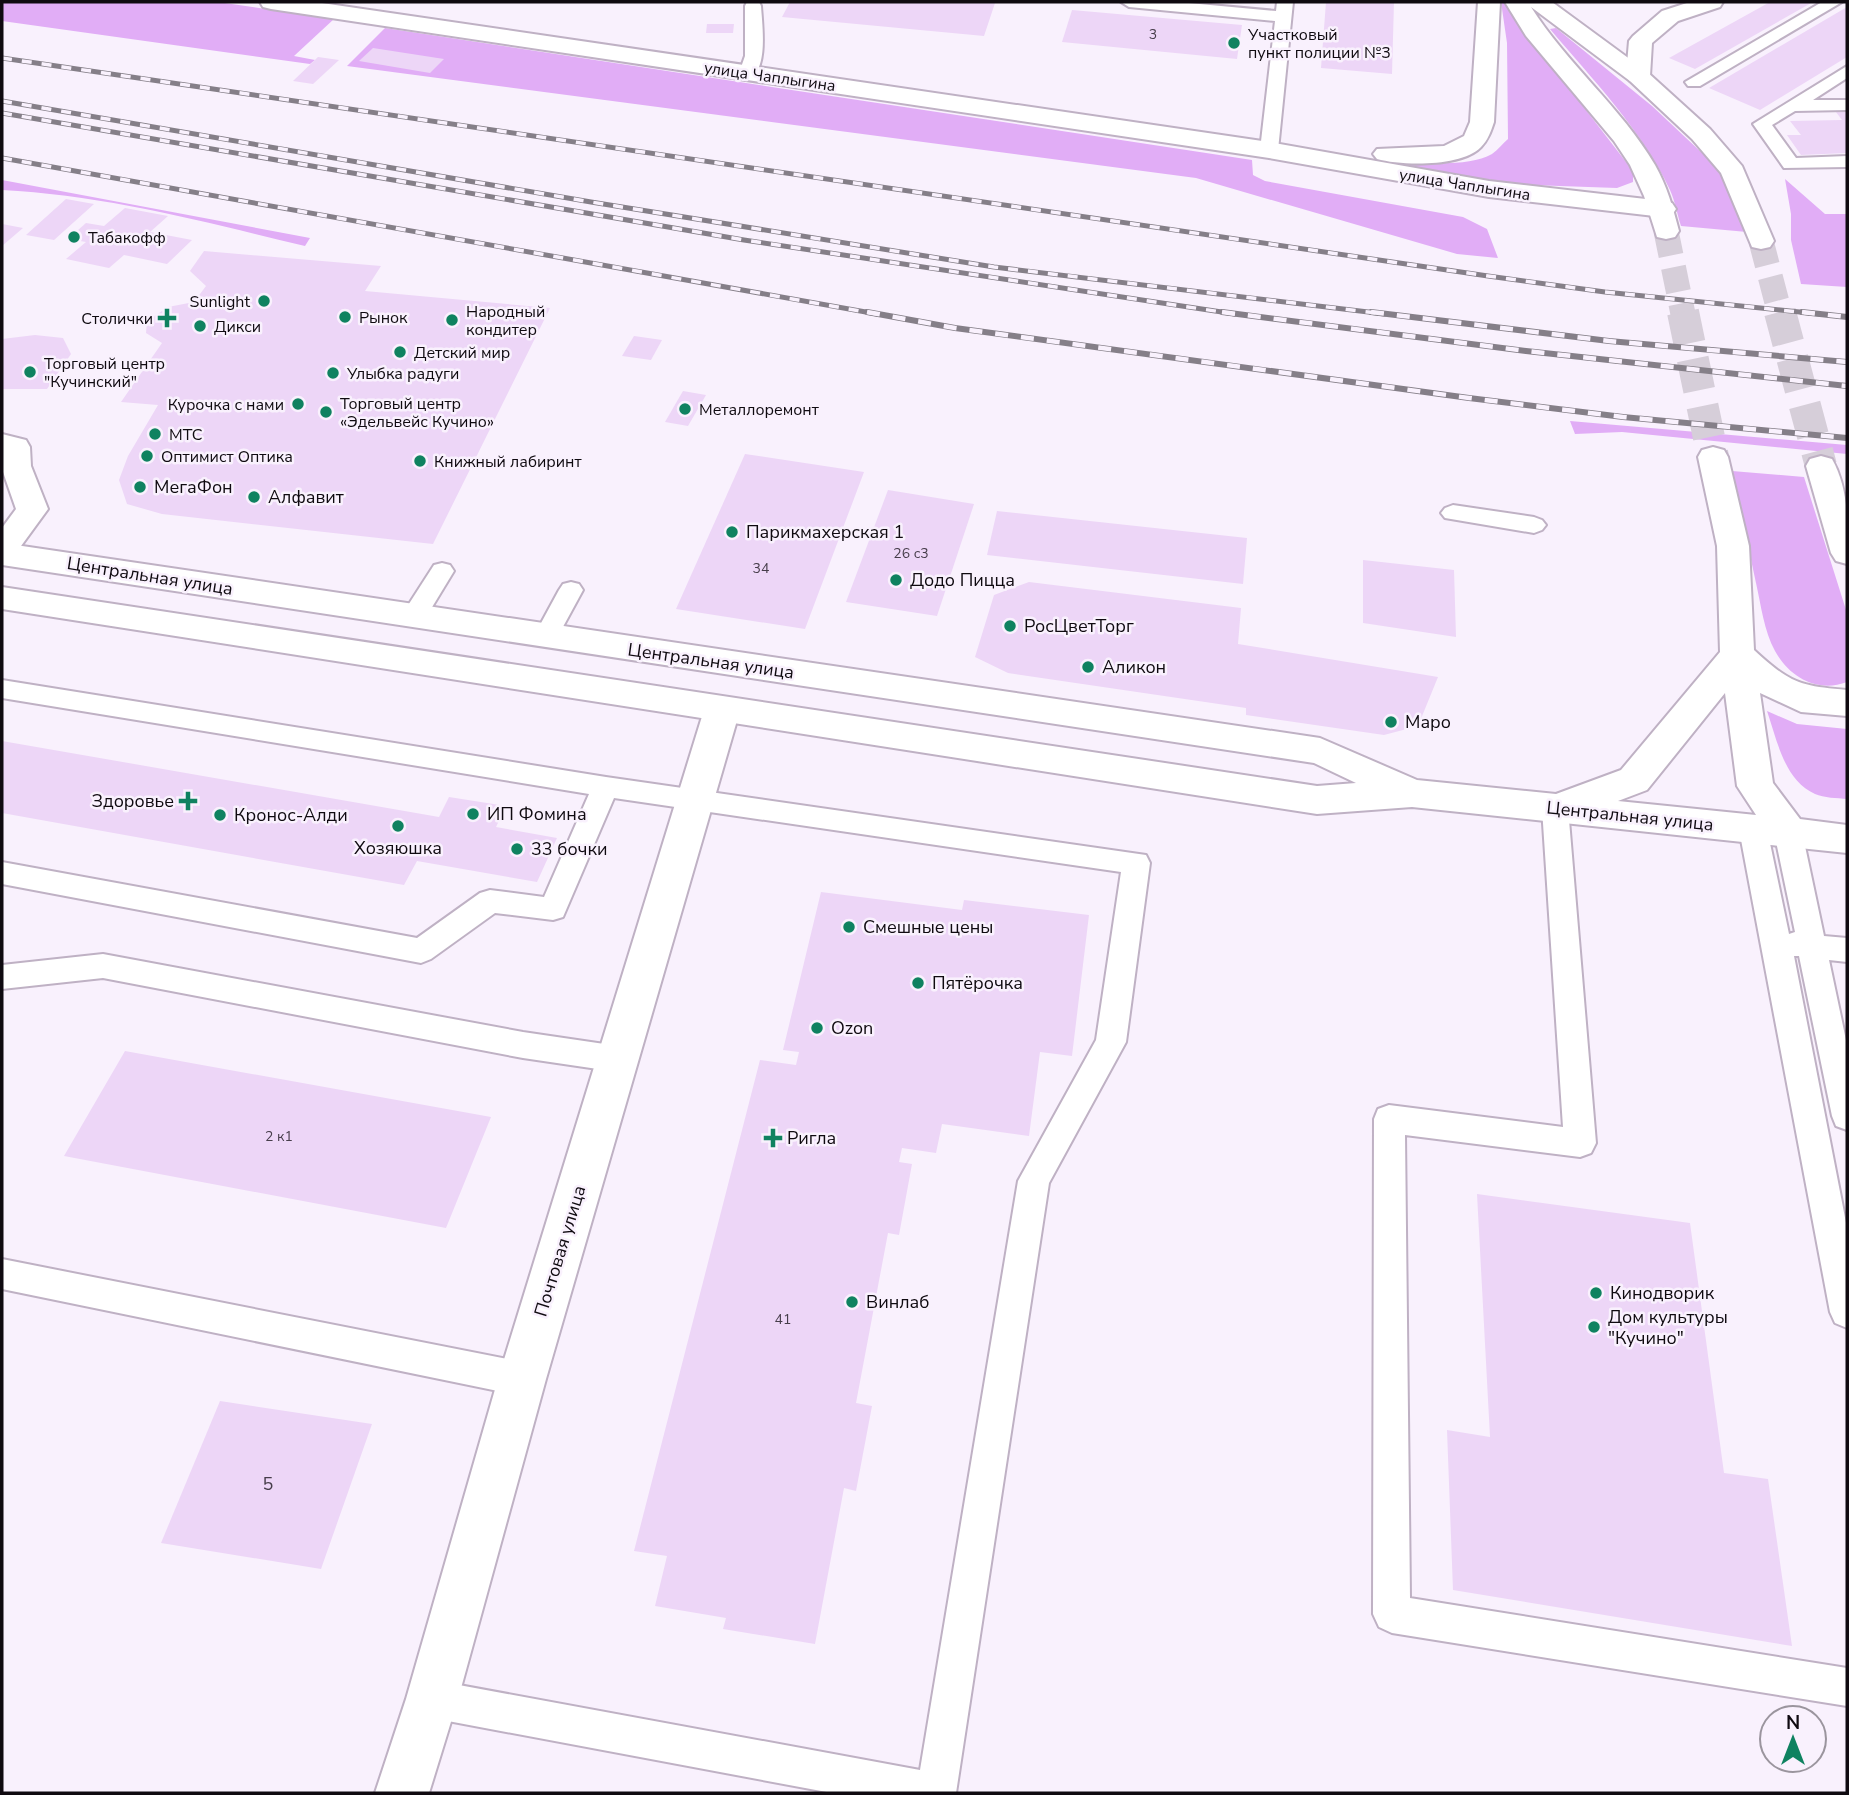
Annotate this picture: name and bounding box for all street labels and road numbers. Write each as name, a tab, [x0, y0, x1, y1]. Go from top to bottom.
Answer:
street label: улица Чаплыгина	[703, 57, 837, 97]
street label: улица Чаплыгина	[1398, 164, 1532, 206]
street label: Центральная улица	[65, 551, 235, 601]
street label: Центральная улица	[626, 637, 796, 685]
street label: Центральная улица	[1545, 795, 1715, 837]
street label: Почтовая улица	[529, 1182, 591, 1320]

